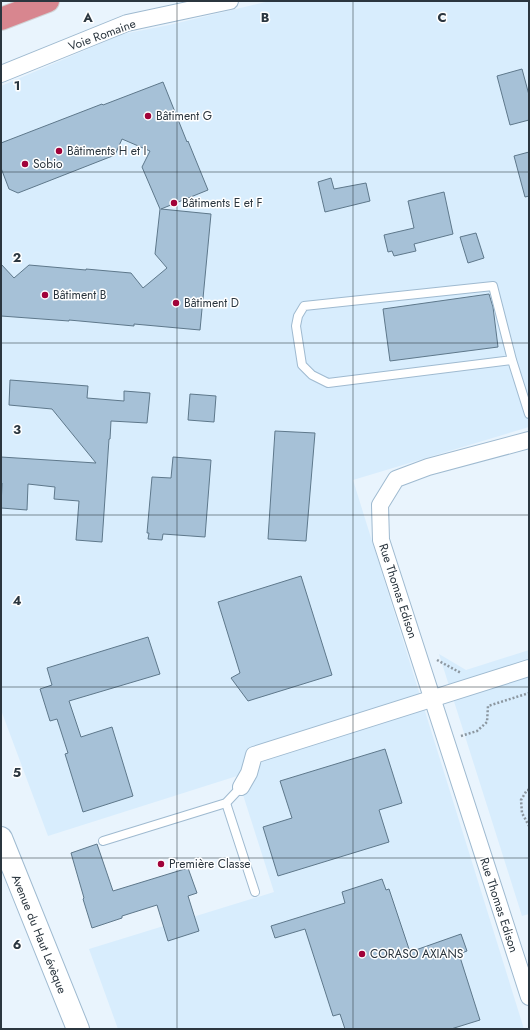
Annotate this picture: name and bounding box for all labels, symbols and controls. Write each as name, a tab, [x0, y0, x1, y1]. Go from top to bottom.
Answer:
text: A	[82, 8, 93, 27]
text: B	[261, 8, 270, 27]
text: C	[437, 8, 447, 27]
street label: Voie Romaine	[66, 14, 138, 56]
text: 1	[14, 76, 20, 95]
place label: Bâtiment G	[156, 107, 212, 125]
marker: Bâtiment G	[143, 111, 153, 121]
place label: Bâtiments H et I	[67, 142, 146, 160]
marker: Bâtiments H et I	[54, 146, 64, 156]
place label: Sobio	[33, 155, 63, 173]
marker: Sobio	[20, 159, 30, 169]
place label: Bâtiments E et F	[182, 194, 263, 212]
marker: Bâtiments E et F	[169, 198, 179, 208]
text: 2	[13, 248, 21, 267]
place label: Bâtiment B	[53, 286, 107, 304]
marker: Bâtiment B	[40, 290, 50, 300]
place label: Bâtiment D	[184, 294, 239, 312]
marker: Bâtiment D	[171, 298, 181, 308]
text: 3	[13, 420, 21, 439]
street label: Rue Thomas Edison	[374, 541, 422, 641]
text: 4	[12, 591, 22, 610]
text: 5	[13, 763, 21, 782]
place label: Première Classe	[169, 855, 250, 873]
street label: Rue Thomas Edison	[475, 855, 523, 955]
marker: Première Classe	[156, 859, 166, 869]
street label: Avenue du Haut Lévèque	[7, 872, 71, 996]
text: 6	[13, 935, 22, 954]
place label: CORASO AXIANS	[370, 945, 464, 963]
marker: CORASO AXIANS	[357, 949, 367, 959]

